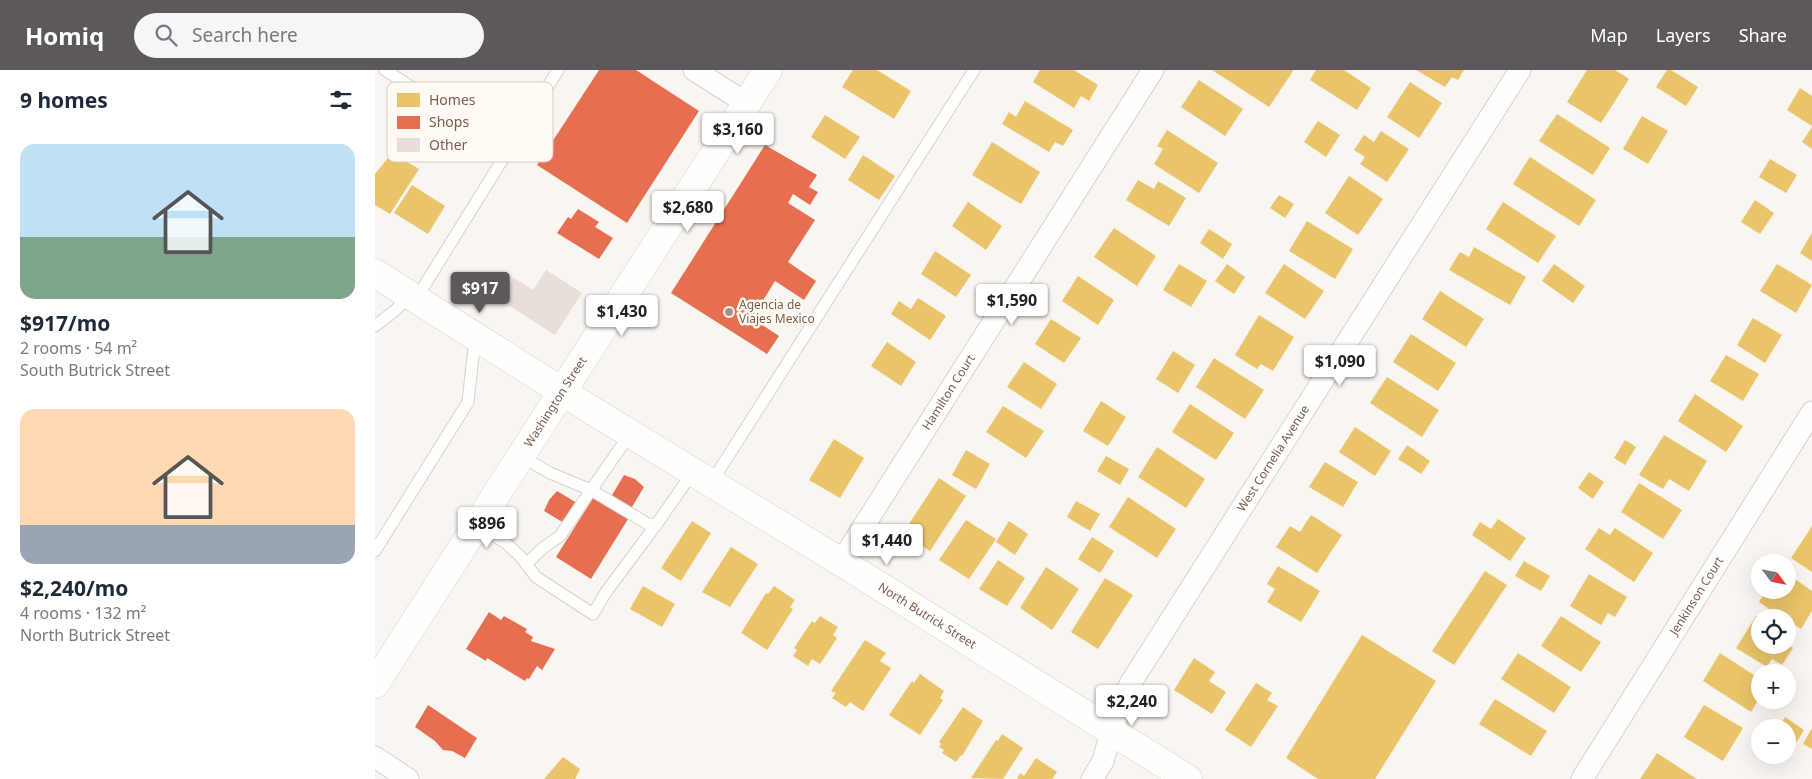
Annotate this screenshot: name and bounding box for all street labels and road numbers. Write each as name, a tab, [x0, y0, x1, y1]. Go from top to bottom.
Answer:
street label: Hamilton Court	[918, 350, 979, 433]
street label: Washington Street	[520, 352, 591, 450]
street label: West Cornelia Avenue	[1233, 401, 1313, 515]
street label: Jenkinson Court	[1665, 553, 1728, 639]
street label: North Butrick Street	[875, 578, 980, 653]

